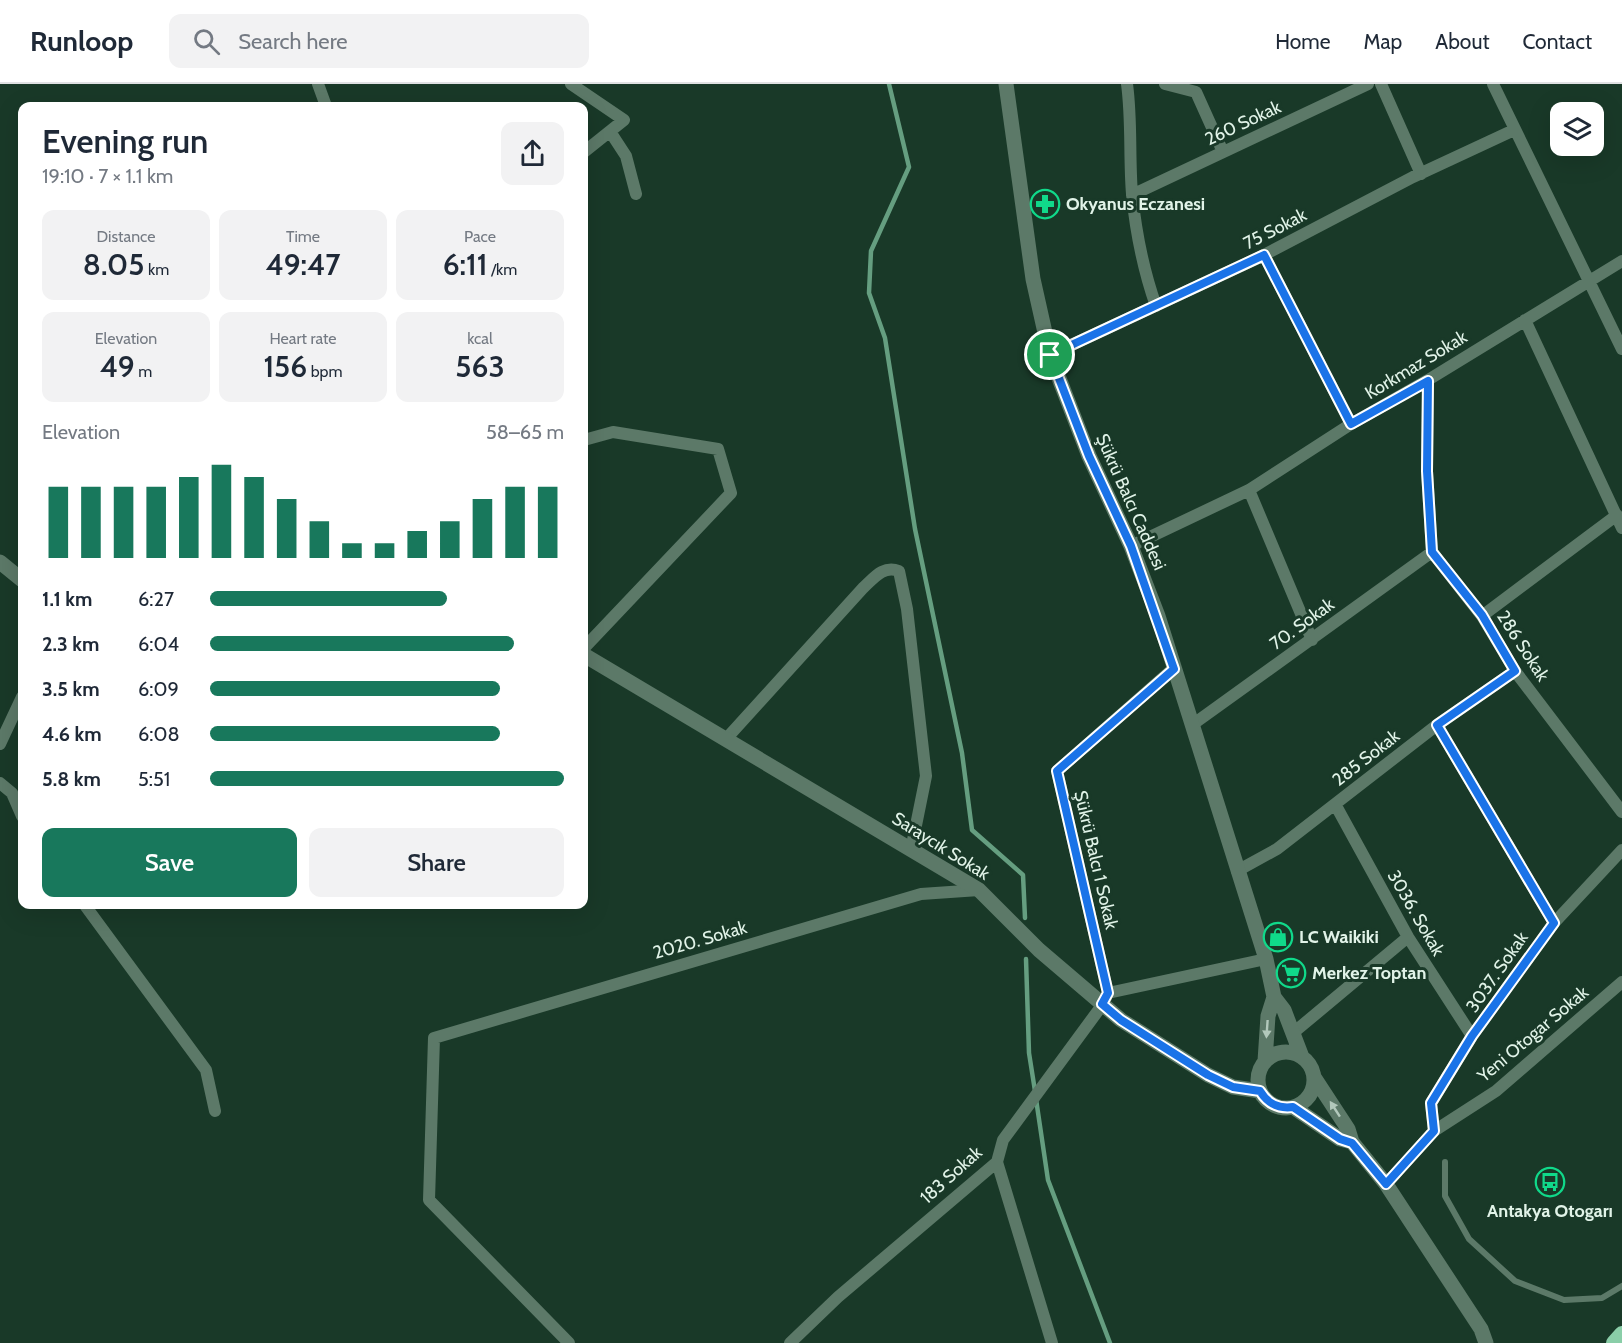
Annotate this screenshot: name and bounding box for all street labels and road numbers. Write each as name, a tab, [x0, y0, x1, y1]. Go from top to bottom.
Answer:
street label: 260 Sokak	[1201, 95, 1285, 150]
street label: 75 Sokak	[1240, 203, 1311, 254]
street label: Korkmaz Sokak	[1361, 325, 1472, 404]
street label: Şükrü Balcı Caddesi	[1091, 430, 1171, 574]
street label: 70. Sokak	[1266, 593, 1339, 655]
street label: 286 Sokak	[1492, 607, 1554, 686]
street label: 285 Sokak	[1328, 724, 1405, 791]
street label: Şükrü Balcı 1 Sokak	[1069, 788, 1123, 932]
street label: Saraycık Sokak	[888, 807, 995, 885]
street label: 3036. Sokak	[1383, 866, 1450, 961]
street label: 2020. Sokak	[651, 916, 750, 964]
street label: 3037. Sokak	[1461, 927, 1533, 1017]
street label: Yeni Otogar Sokak	[1472, 981, 1594, 1087]
street label: 183 Sokak	[916, 1141, 987, 1208]

